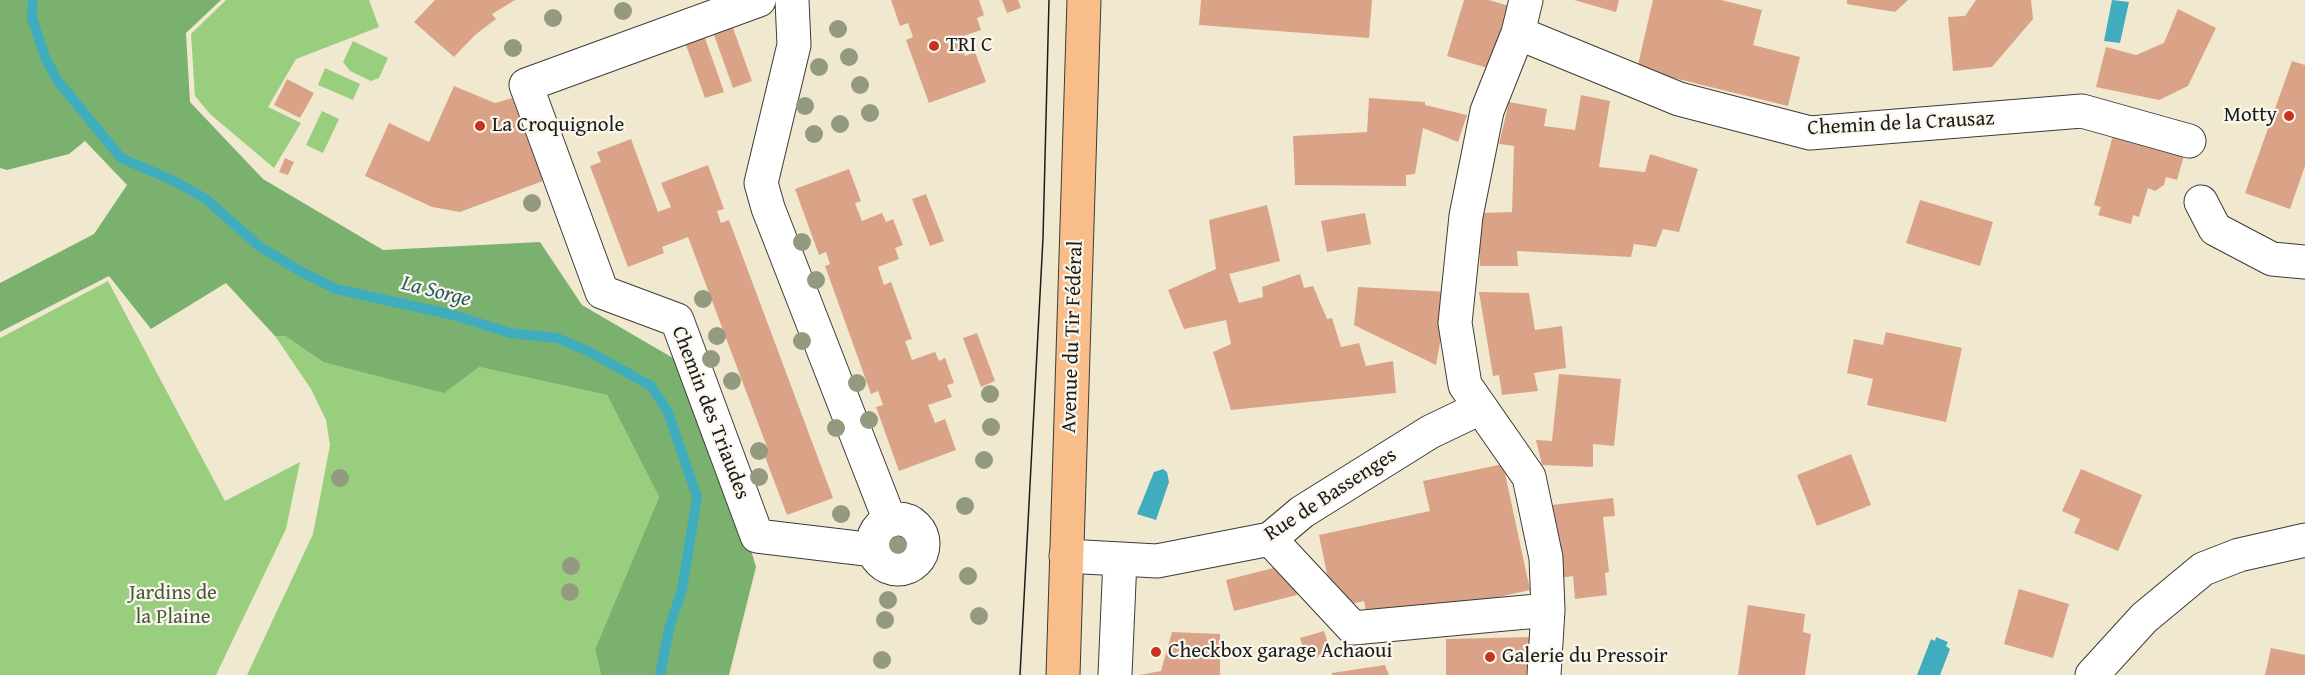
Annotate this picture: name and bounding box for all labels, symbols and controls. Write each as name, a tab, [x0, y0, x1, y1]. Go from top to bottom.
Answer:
place label: TRI C	[946, 33, 992, 59]
marker: TRI C	[927, 39, 941, 53]
place label: Motty	[2224, 103, 2277, 129]
street label: Chemin de la Crausaz	[1807, 107, 1995, 141]
marker: Motty	[2282, 109, 2296, 123]
place label: La Croquignole	[492, 113, 624, 139]
marker: La Croquignole	[473, 119, 487, 133]
street label: Avenue du Tir Fédéral	[1057, 240, 1089, 434]
water label: La Sorge	[399, 271, 473, 313]
street label: Chemin des Triaudes	[665, 323, 755, 503]
street label: Rue de Bassenges	[1260, 443, 1402, 547]
park label: Jardins de la Plaine	[129, 581, 217, 631]
place label: Checkbox garage Achaoui	[1168, 639, 1392, 665]
place label: Galerie du Pressoir	[1502, 644, 1668, 670]
marker: Checkbox garage Achaoui	[1149, 645, 1163, 659]
marker: Galerie du Pressoir	[1483, 650, 1497, 664]

